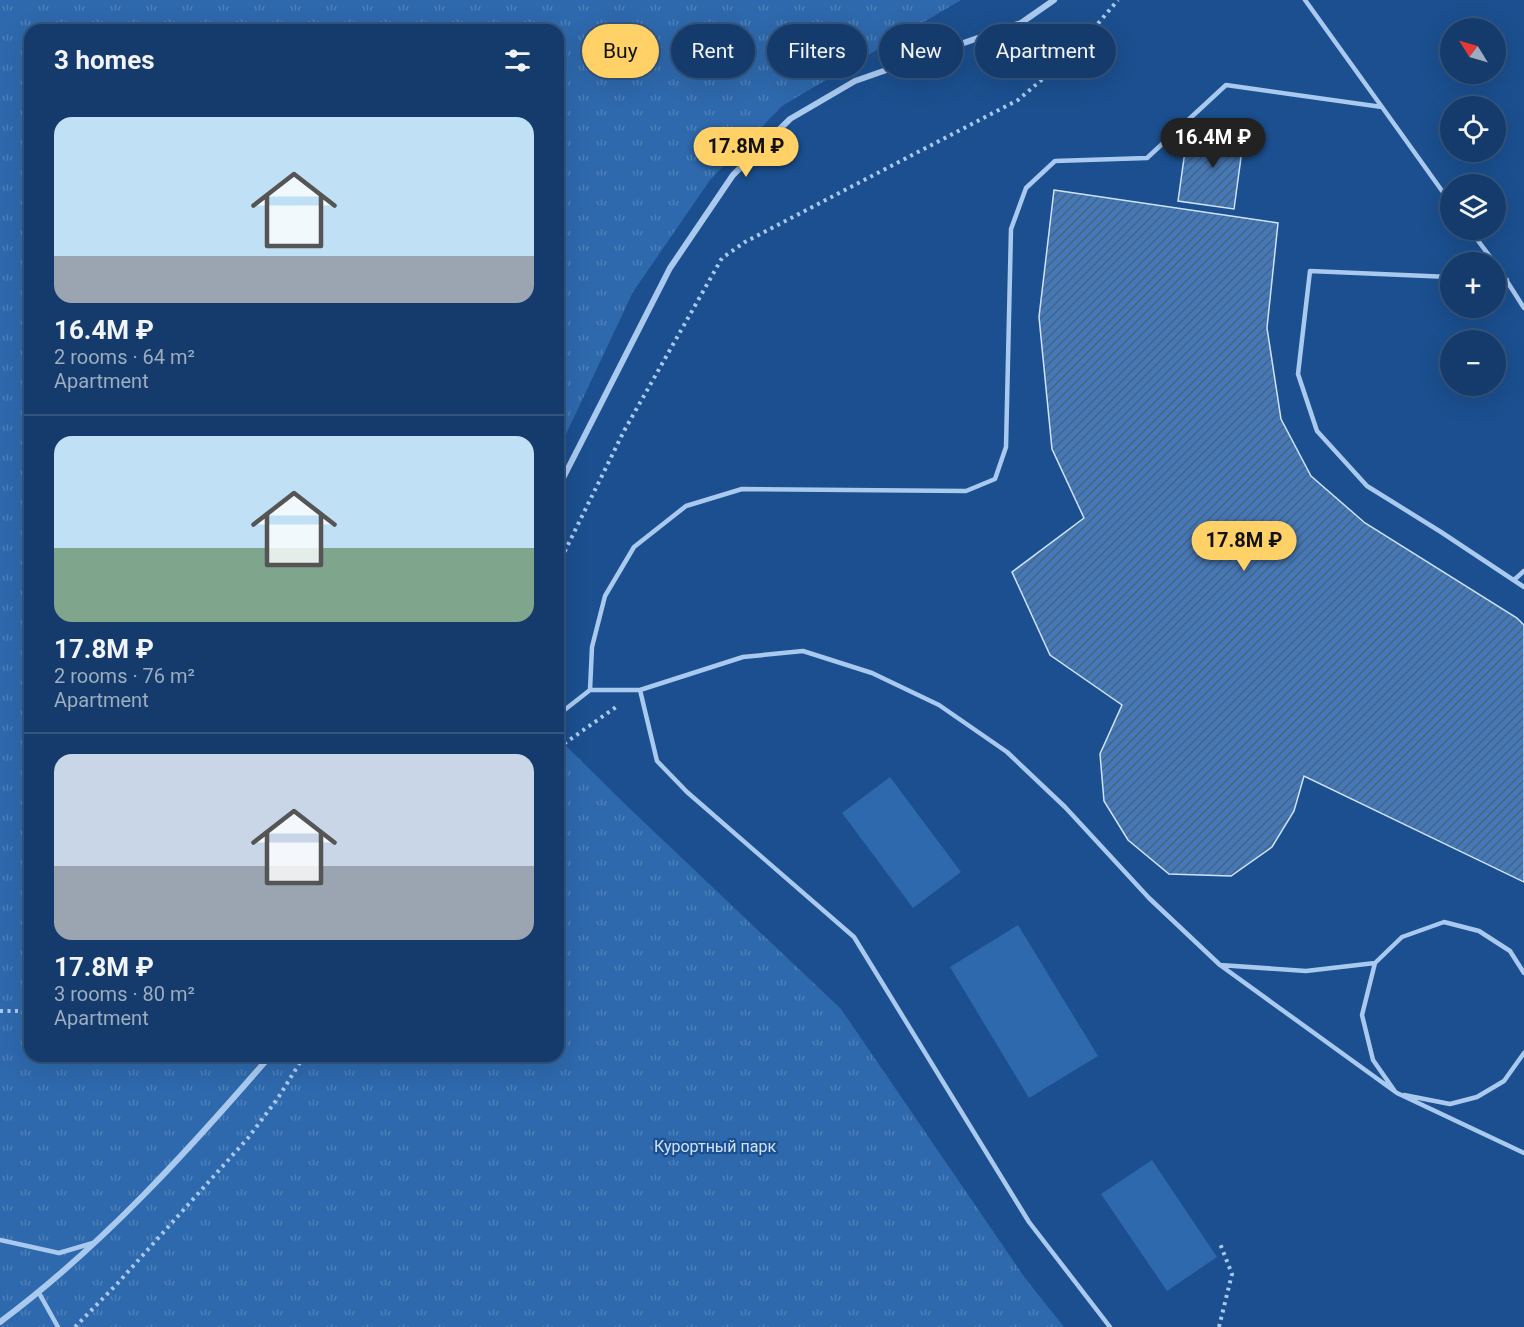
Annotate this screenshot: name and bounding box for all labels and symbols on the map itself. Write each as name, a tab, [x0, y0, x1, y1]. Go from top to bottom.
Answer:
north arrow	[1440, 18, 1506, 84]
pin: 16.4M ₽	[1158, 118, 1268, 169]
pin: 17.8M ₽	[691, 127, 801, 178]
pin: 17.8M ₽	[1189, 521, 1299, 572]
park label: Курортный парк	[654, 1137, 776, 1156]

